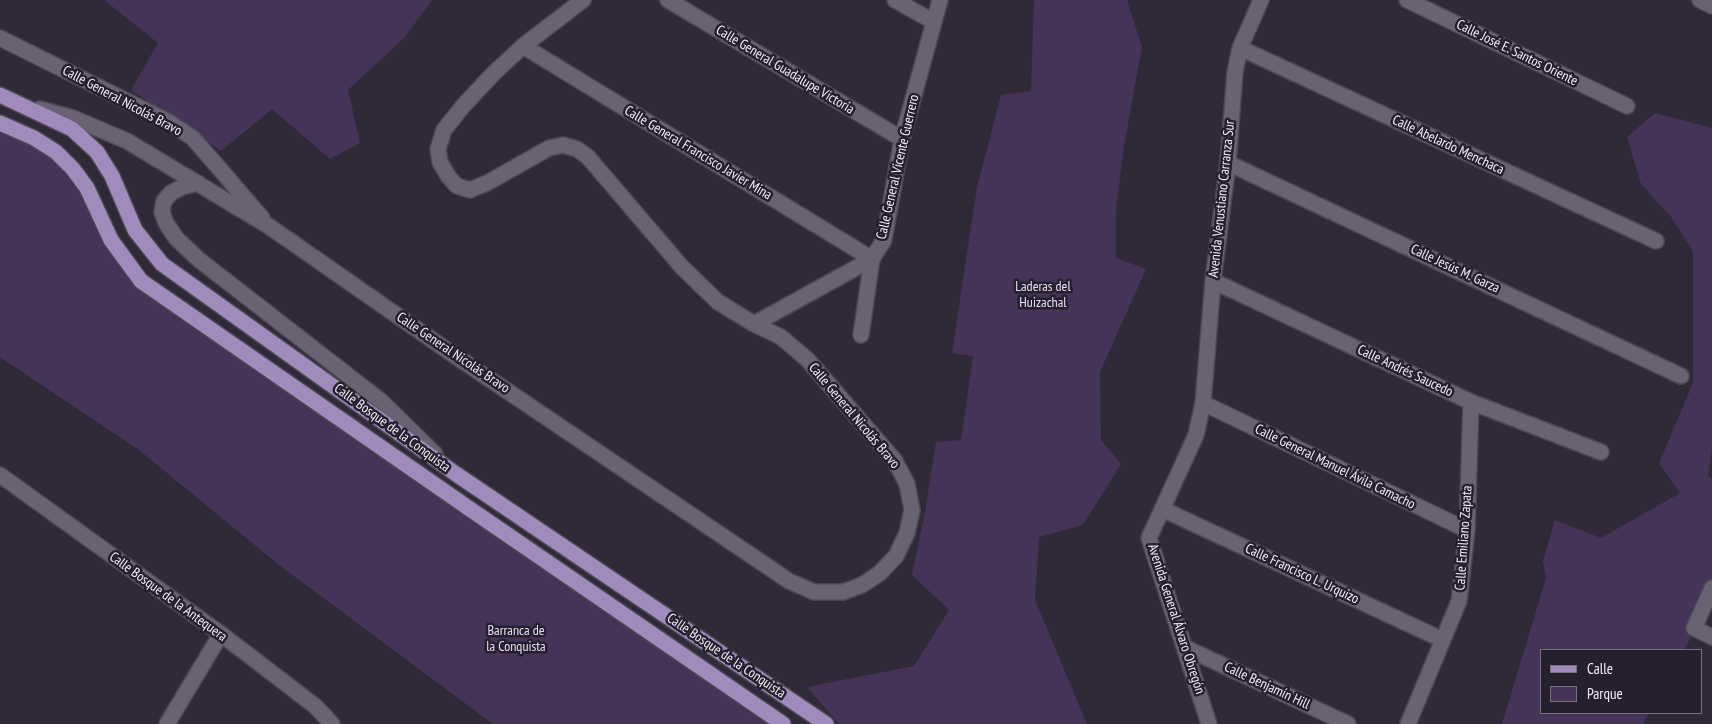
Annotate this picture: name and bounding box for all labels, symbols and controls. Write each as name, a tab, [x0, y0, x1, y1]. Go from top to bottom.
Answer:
street label: Calle José E. Santos Oriente	[1454, 16, 1580, 90]
street label: Calle General Guadalupe Victoria	[713, 22, 857, 118]
street label: Calle General Nicolás Bravo	[59, 62, 185, 140]
street label: Calle General Vicente Guerrero	[873, 93, 923, 241]
street label: Calle General Francisco Javier Mina	[621, 102, 775, 204]
street label: Calle Abelardo Menchaca	[1389, 112, 1507, 178]
street label: Avenida Venustiano Carranza Sur	[1205, 119, 1239, 279]
street label: Calle Jesús M. Garza	[1408, 241, 1502, 297]
park label: Laderas del Huizachal	[1015, 279, 1071, 312]
street label: Calle General Nicolás Bravo	[393, 309, 513, 397]
street label: Calle Andrés Saucedo	[1355, 342, 1455, 400]
street label: Calle General Nicolás Bravo	[805, 360, 903, 472]
street label: Calle Bosque de la Conquista	[331, 380, 453, 476]
street label: Calle General Manuel Ávila Camacho	[1252, 421, 1418, 513]
street label: Calle Emiliano Zapata	[1452, 485, 1476, 591]
street label: Calle Francisco L. Urquizo	[1243, 540, 1361, 608]
street label: Avenida General Álvaro Obregón	[1144, 542, 1208, 696]
street label: Calle Bosque de la Antequera	[106, 549, 230, 645]
street label: Calle Bosque de la Conquista	[663, 610, 789, 702]
park label: Barranca de la Conquista	[486, 623, 546, 656]
legend	[1540, 649, 1702, 714]
street label: Calle Benjamín Hill	[1222, 659, 1312, 713]
text: Calle	[1587, 659, 1613, 678]
text: Parque	[1587, 684, 1623, 703]

